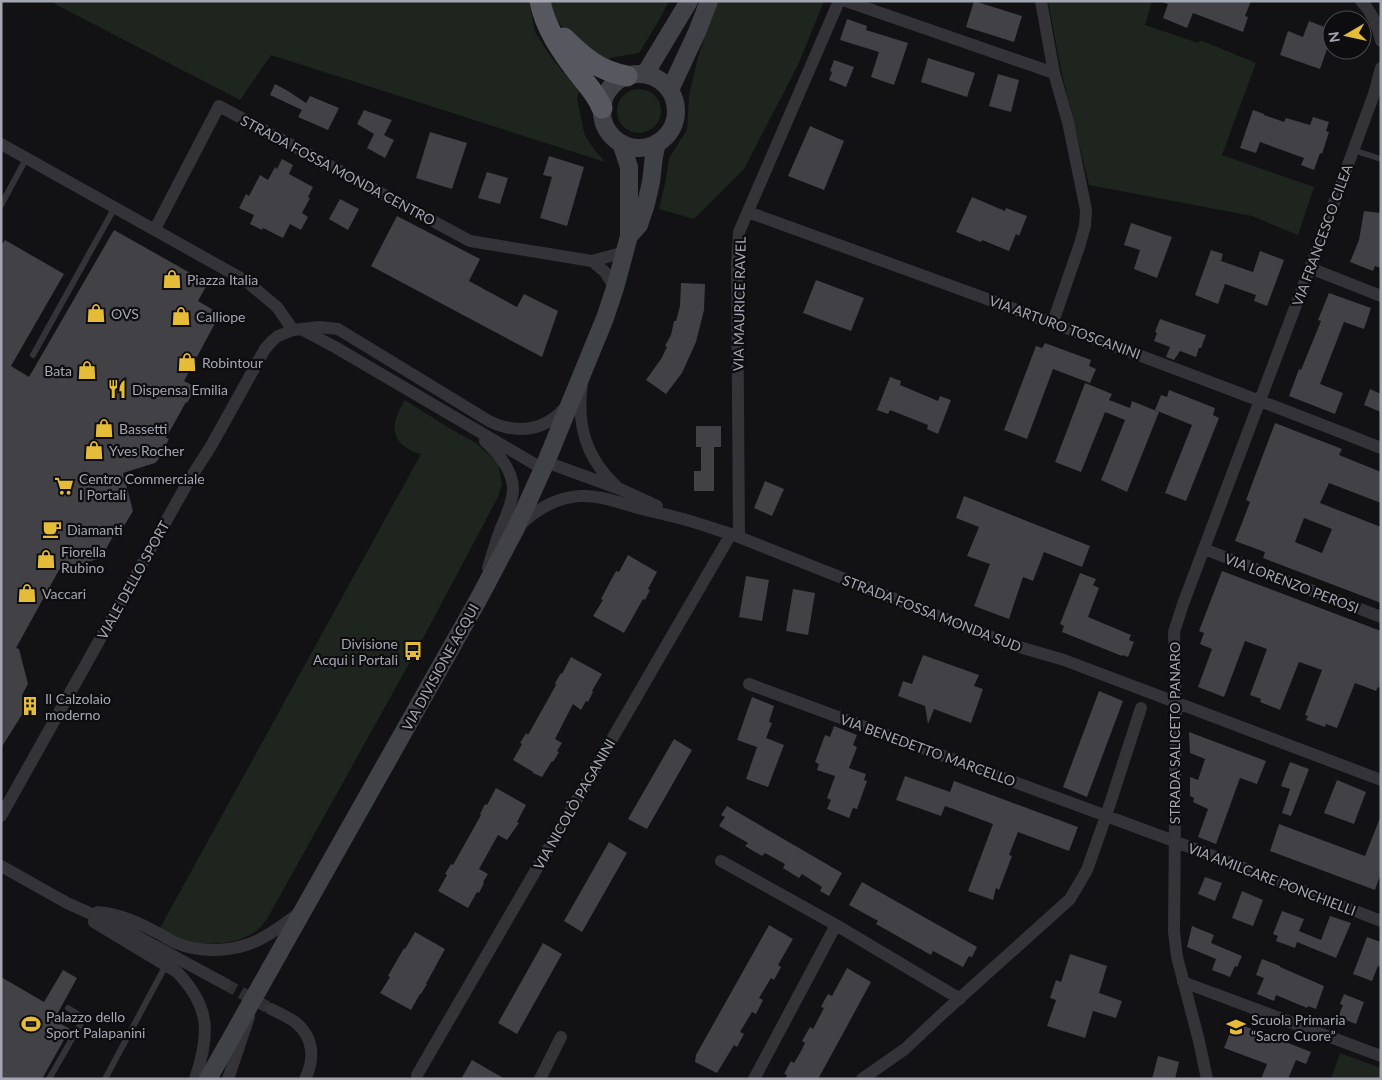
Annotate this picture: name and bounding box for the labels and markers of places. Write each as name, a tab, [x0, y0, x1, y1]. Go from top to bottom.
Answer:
shop icon: Piazza Italia	[161, 268, 183, 290]
place label: Piazza Italia	[187, 271, 258, 288]
shop icon: OVS	[85, 302, 107, 324]
place label: OVS	[111, 305, 139, 322]
shop icon: Calliope	[170, 305, 192, 327]
place label: Calliope	[196, 308, 245, 325]
shop icon: Robintour	[176, 351, 198, 373]
place label: Robintour	[202, 354, 263, 371]
shop icon: Bata	[76, 359, 98, 381]
place label: Bata	[44, 362, 72, 379]
restaurant icon: Dispensa Emilia	[106, 378, 128, 400]
place label: Dispensa Emilia	[132, 381, 228, 398]
shop icon: Bassetti	[93, 417, 115, 439]
place label: Bassetti	[119, 420, 167, 437]
shop icon: Yves Rocher	[83, 439, 105, 461]
place label: Yves Rocher	[109, 442, 184, 459]
place label: Centro Commerciale I Portali	[79, 470, 205, 503]
supermarket icon: Centro Commerciale I Portali	[53, 475, 75, 497]
cafe icon: Diamanti	[41, 518, 63, 540]
place label: Diamanti	[67, 521, 123, 538]
place label: Fiorella Rubino	[61, 543, 106, 576]
shop icon: Fiorella Rubino	[35, 548, 57, 570]
shop icon: Vaccari	[16, 582, 38, 604]
place label: Vaccari	[42, 585, 86, 602]
place label: Divisione Acqui i Portali	[313, 635, 398, 668]
bus stop icon: Divisione Acqui i Portali	[402, 640, 424, 662]
place label: Il Calzolaio moderno	[45, 690, 111, 723]
building icon: Il Calzolaio moderno	[19, 695, 41, 717]
place label: Palazzo dello Sport Palapanini	[46, 1008, 145, 1041]
place label: Scuola Primaria “Sacro Cuore”	[1251, 1011, 1345, 1044]
sports icon: Palazzo dello Sport Palapanini	[20, 1013, 42, 1035]
school or university icon: Scuola Primaria “Sacro Cuore”	[1225, 1016, 1247, 1038]

